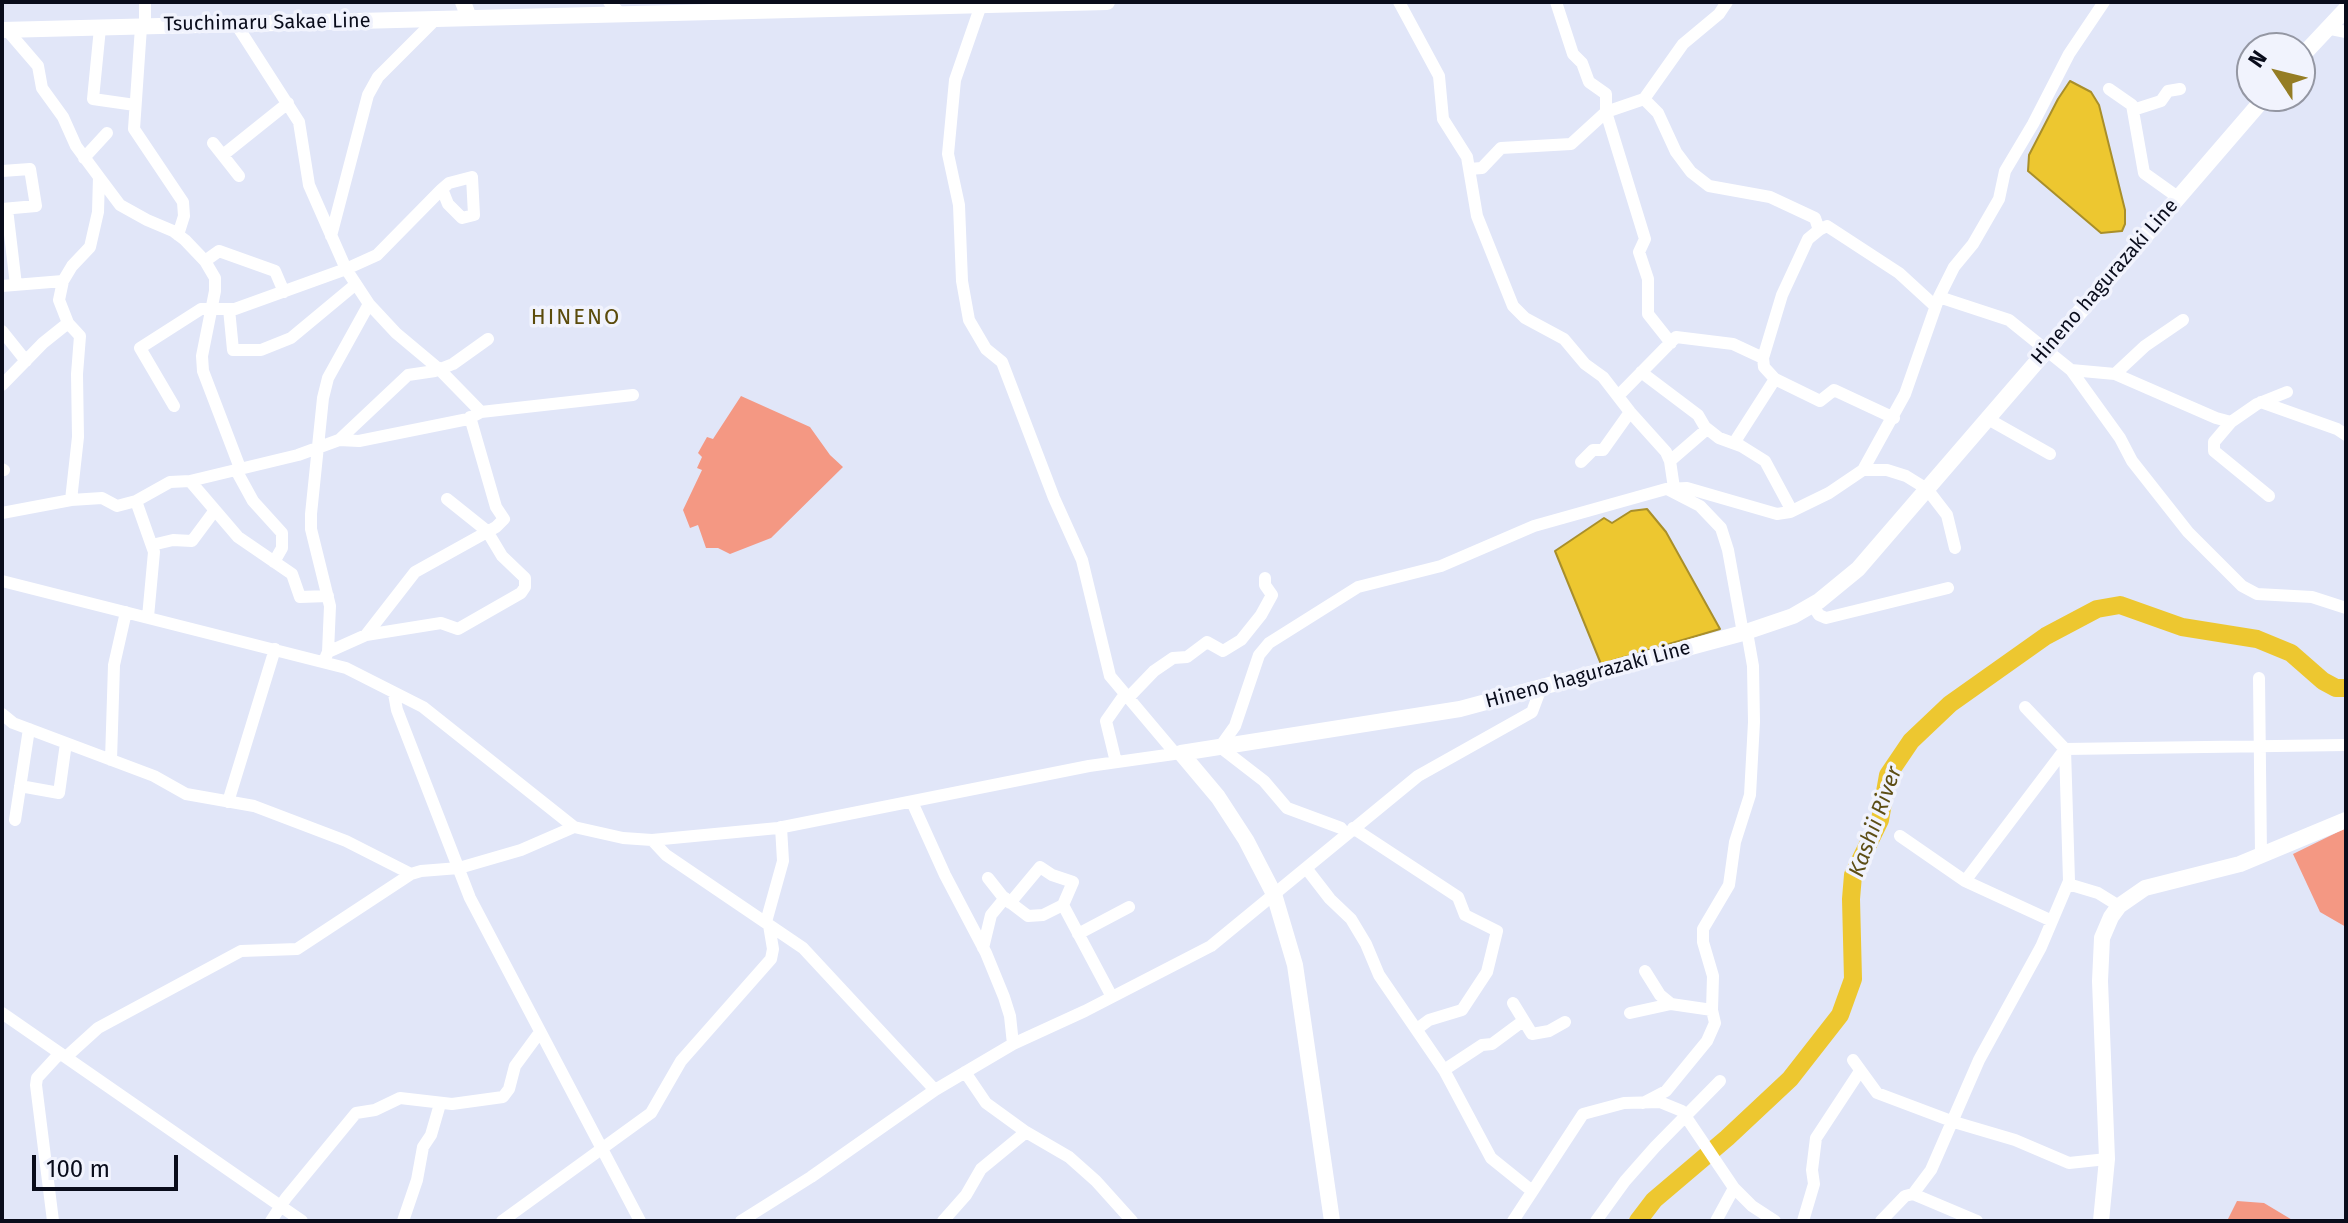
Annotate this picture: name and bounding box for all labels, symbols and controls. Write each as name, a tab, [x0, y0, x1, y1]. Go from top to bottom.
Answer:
street label: Tsuchimaru Sakae Line	[163, 9, 371, 37]
north arrow	[2236, 32, 2316, 112]
text: N	[2242, 45, 2273, 73]
street label: Hineno hagurazaki Line	[2027, 194, 2183, 370]
district label: HINENO	[531, 305, 621, 331]
street label: Hineno hagurazaki Line	[1483, 636, 1693, 714]
water label: Kashii River	[1844, 763, 1908, 881]
scale bar	[36, 1139, 182, 1189]
text: 100 m	[46, 1155, 110, 1183]

